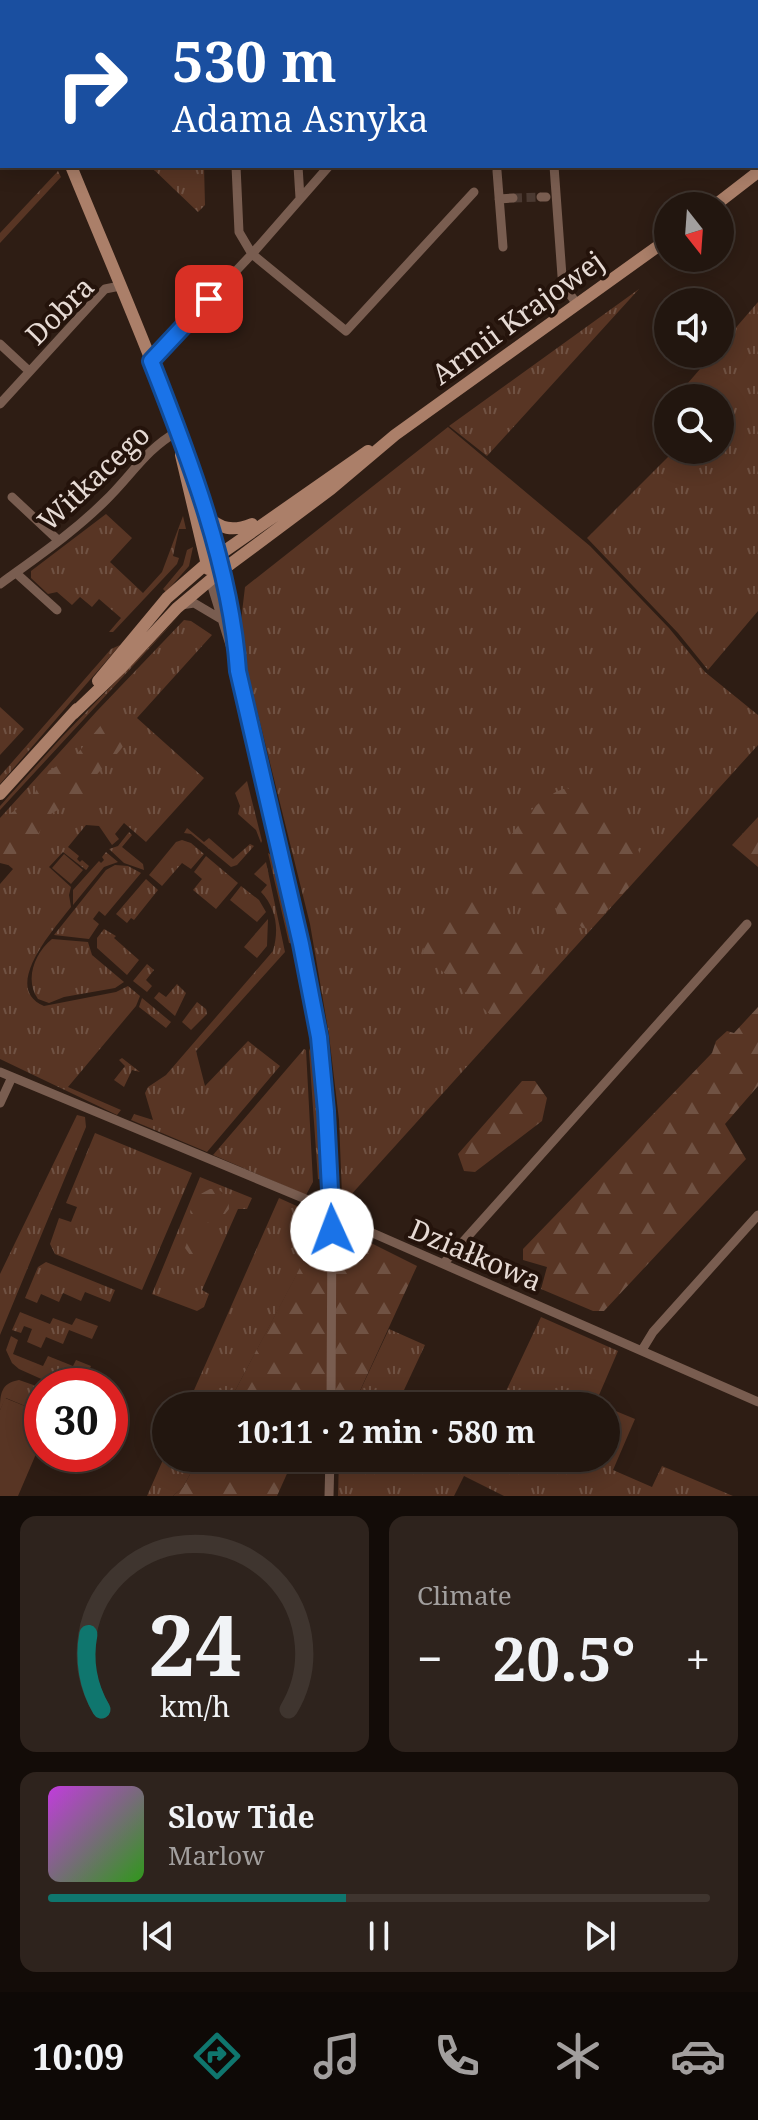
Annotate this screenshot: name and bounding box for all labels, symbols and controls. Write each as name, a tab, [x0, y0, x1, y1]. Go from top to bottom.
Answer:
text: 530 m	[172, 22, 337, 98]
icon: right	[40, 32, 144, 136]
text: Adama Asnyka	[172, 94, 428, 143]
north arrow	[654, 192, 734, 272]
map controls	[654, 192, 734, 464]
street label: Armii Krajowej	[423, 241, 611, 393]
pin	[175, 265, 243, 333]
street label: Dobra	[17, 268, 101, 352]
icon: arrive	[187, 277, 231, 321]
button: sound	[654, 288, 734, 368]
button: search	[654, 384, 734, 464]
street label: Witkacego	[29, 415, 157, 539]
position arrow	[290, 1188, 374, 1272]
street label: Działkowa	[404, 1209, 548, 1299]
speed limit sign: 30	[24, 1368, 128, 1472]
text: 10:11 · 2 min · 580 m	[237, 1411, 535, 1452]
text: Climate	[417, 1577, 512, 1613]
text: 24	[147, 1587, 242, 1700]
text: 20.5°	[492, 1617, 636, 1699]
text: −	[417, 1628, 442, 1688]
text: +	[685, 1628, 710, 1688]
text: km/h	[159, 1686, 230, 1725]
text: Slow Tide	[168, 1796, 315, 1837]
text: Marlow	[168, 1837, 265, 1873]
icon: previous	[136, 1914, 180, 1958]
icon: pause	[357, 1914, 401, 1958]
icon: next	[578, 1914, 622, 1958]
icon: directions	[189, 2028, 245, 2084]
icon: music	[309, 2028, 365, 2084]
icon: phone	[429, 2028, 485, 2084]
icon: climate	[550, 2028, 606, 2084]
icon: car	[670, 2028, 726, 2084]
text: 10:09	[32, 2032, 124, 2081]

